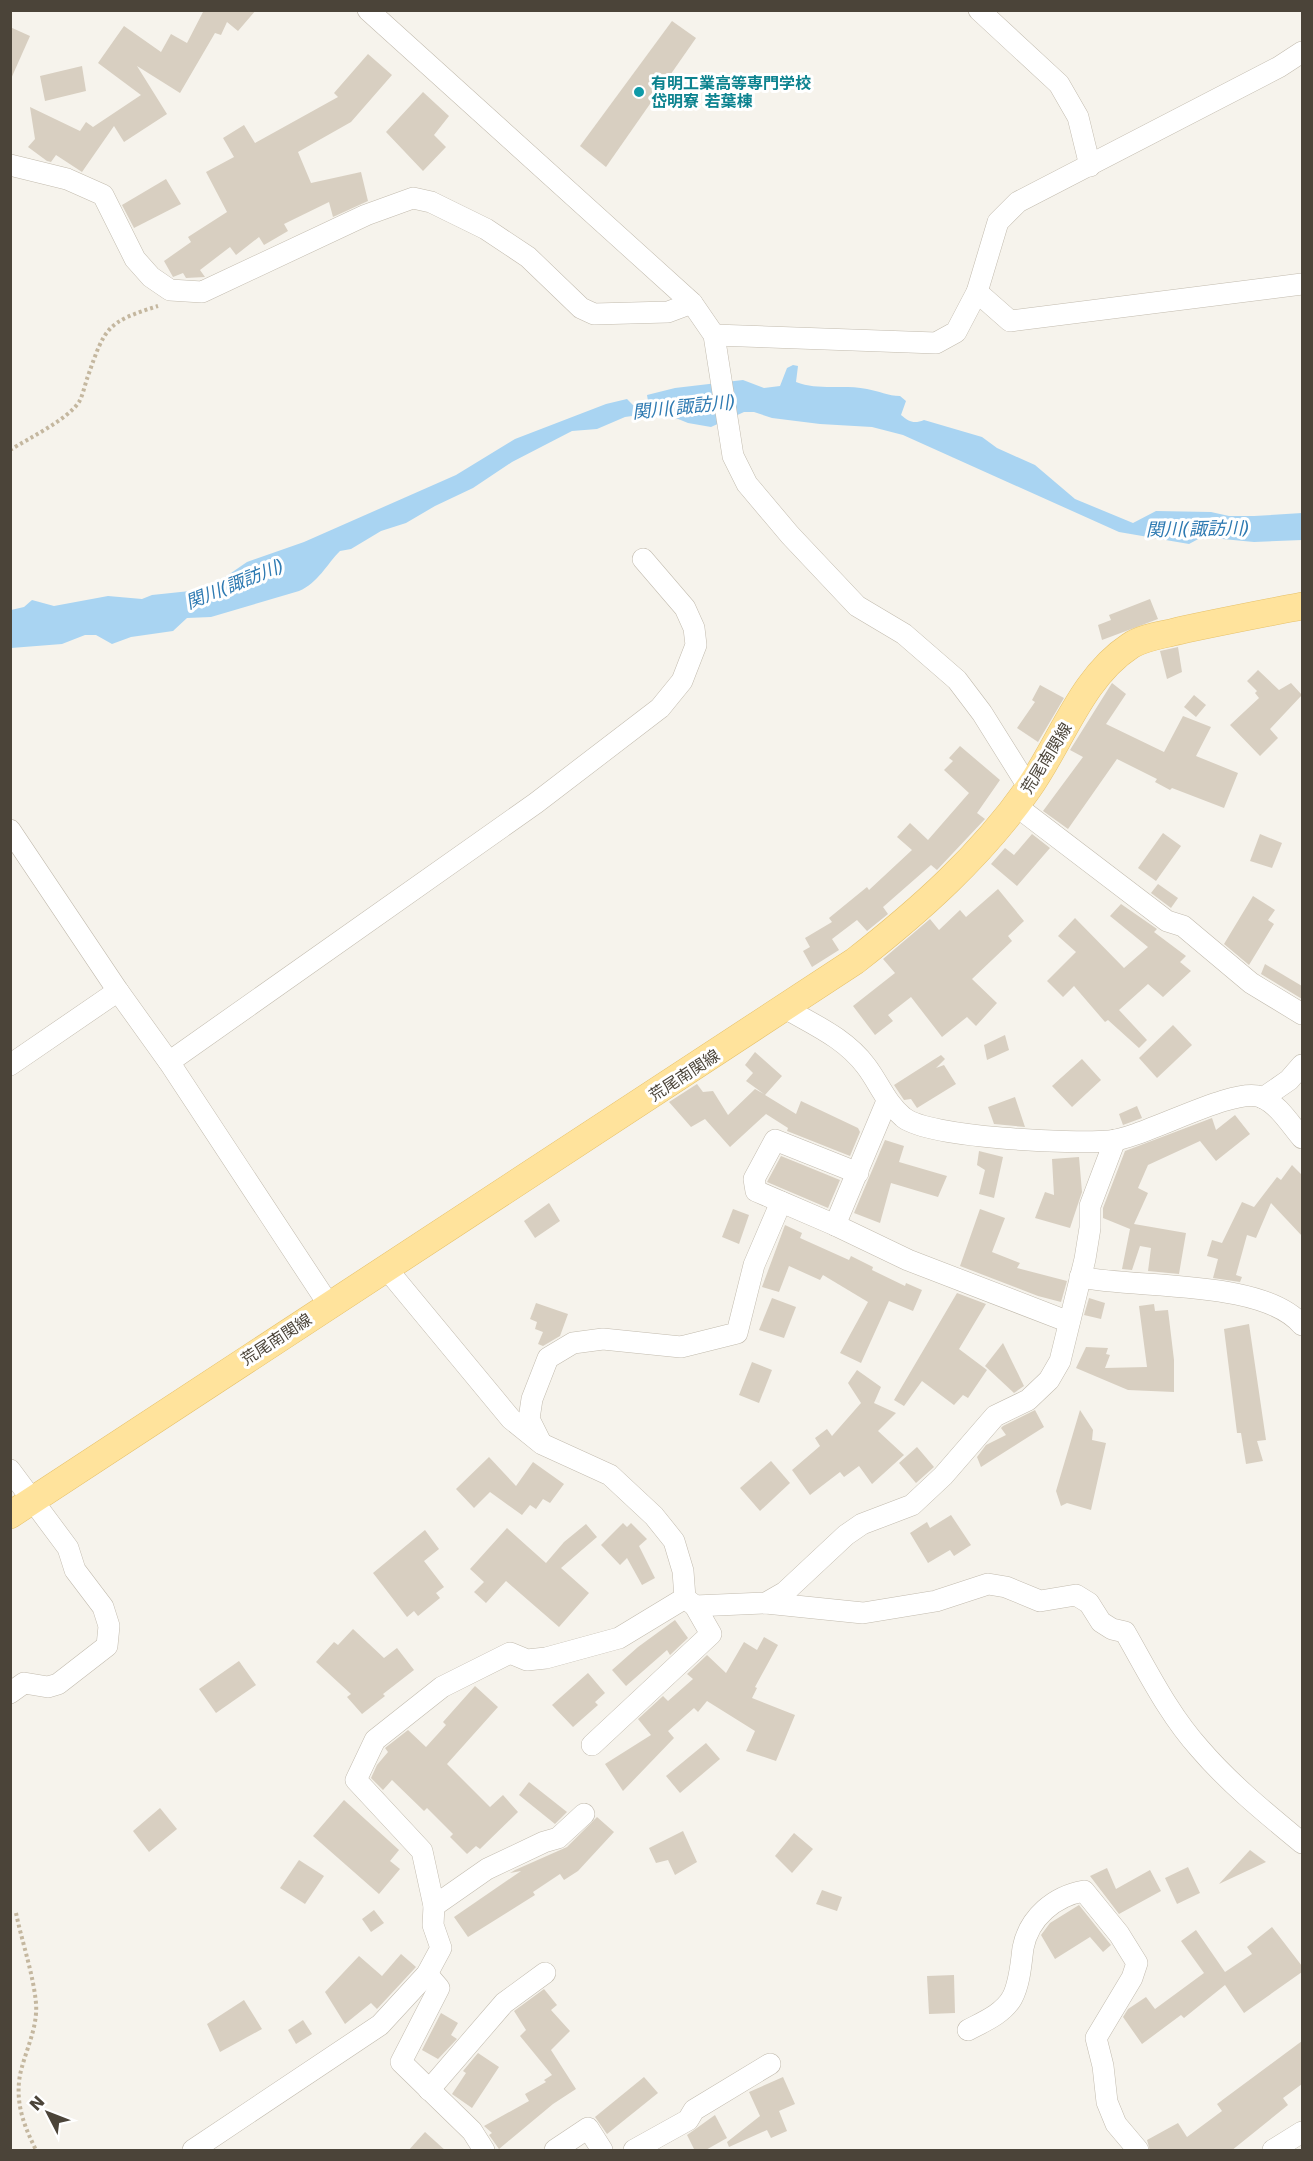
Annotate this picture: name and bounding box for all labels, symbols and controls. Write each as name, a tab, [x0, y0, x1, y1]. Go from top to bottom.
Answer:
place label: 有明工業高等専門学校 岱明寮 若葉棟	[651, 74, 811, 111]
marker: 有明工業高等専門学校 岱明寮 若葉棟	[632, 85, 646, 99]
water label: 関川(諏訪川)	[631, 391, 737, 422]
water label: 関川(諏訪川)	[1146, 517, 1250, 540]
water label: 関川(諏訪川)	[183, 554, 287, 613]
street label: 荒尾南関線	[1017, 719, 1076, 797]
street label: 荒尾南関線	[646, 1046, 723, 1105]
street label: 荒尾南関線	[238, 1310, 315, 1369]
north arrow	[18, 2083, 78, 2143]
text: N	[26, 2092, 49, 2115]

